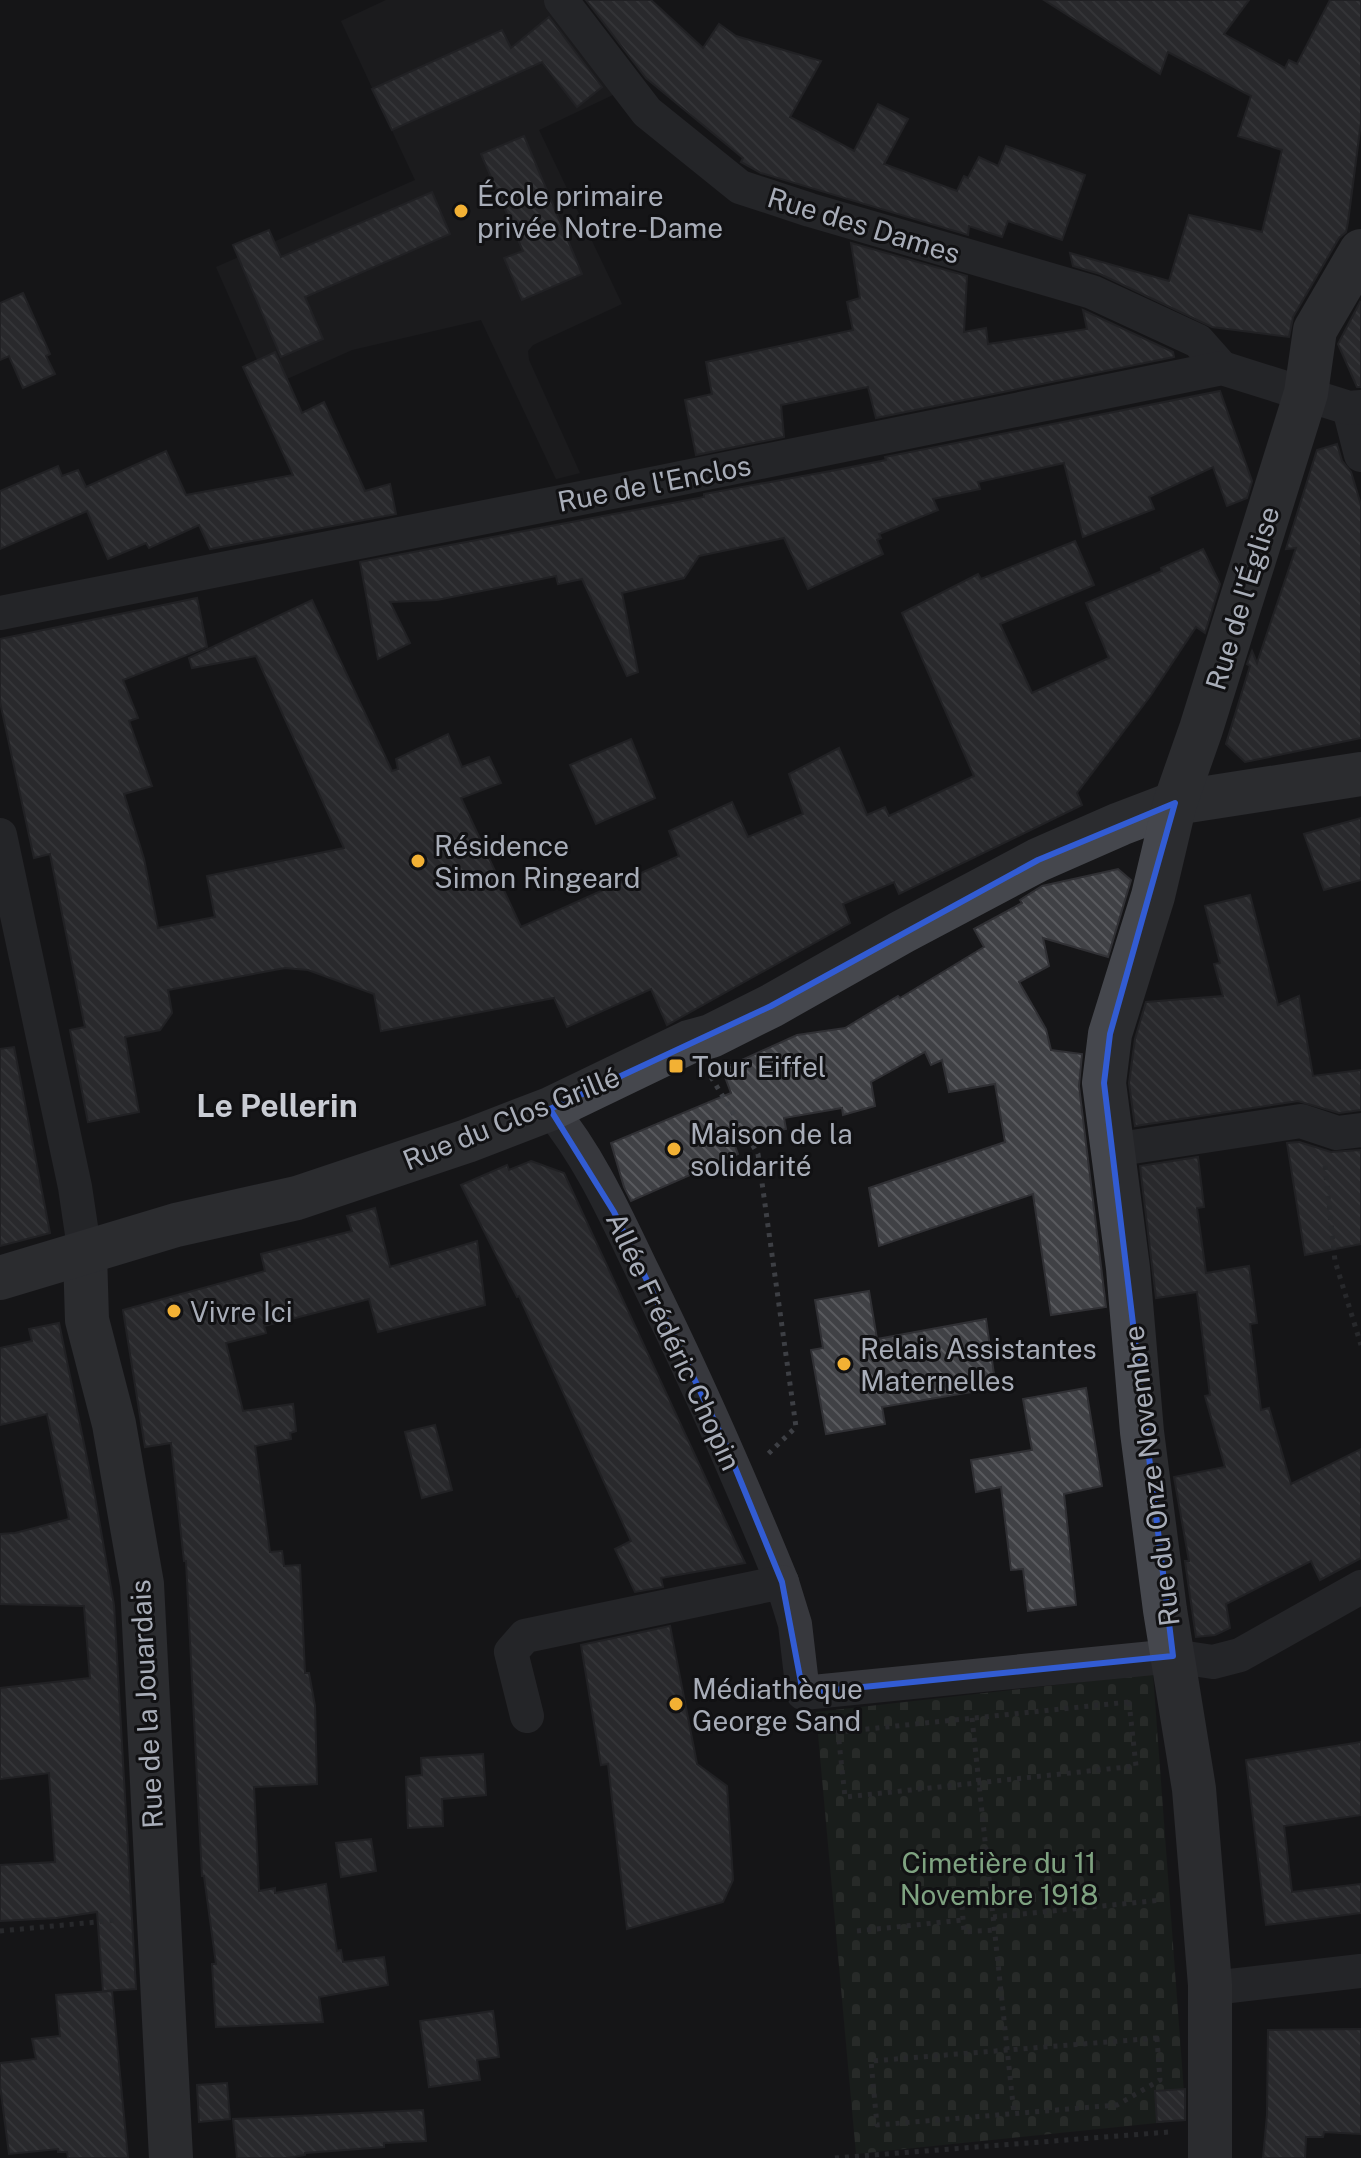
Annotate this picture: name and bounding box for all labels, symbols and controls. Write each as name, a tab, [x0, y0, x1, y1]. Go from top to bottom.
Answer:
place label: École primaire privée Notre-Dame	[477, 179, 723, 244]
street label: Rue des Dames	[764, 180, 964, 270]
marker: École primaire privée Notre-Dame	[452, 202, 470, 220]
street label: Rue de l'Enclos	[554, 448, 754, 518]
street label: Rue de l'Église	[1198, 502, 1286, 694]
place label: Résidence Simon Ringeard	[434, 829, 640, 894]
marker: Résidence Simon Ringeard	[409, 852, 427, 870]
place label: Tour Eiffel	[692, 1050, 826, 1083]
marker: Tour Eiffel	[667, 1057, 685, 1075]
street label: Rue du Clos Grillé	[398, 1059, 624, 1177]
district label: Le Pellerin	[196, 1087, 358, 1124]
place label: Maison de la solidarité	[690, 1117, 853, 1182]
marker: Maison de la solidarité	[665, 1140, 683, 1158]
street label: Allée Frédéric Chopin	[600, 1207, 748, 1475]
place label: Vivre Ici	[190, 1295, 293, 1328]
marker: Vivre Ici	[165, 1302, 183, 1320]
street label: Rue du Onze Novembre	[1116, 1324, 1186, 1628]
place label: Relais Assistantes Maternelles	[860, 1332, 1097, 1397]
marker: Relais Assistantes Maternelles	[835, 1355, 853, 1373]
street label: Rue de la Jouardais	[123, 1579, 169, 1829]
place label: Médiathèque George Sand	[692, 1672, 863, 1737]
marker: Médiathèque George Sand	[667, 1695, 685, 1713]
park label: Cimetière du 11 Novembre 1918	[900, 1846, 1098, 1911]

